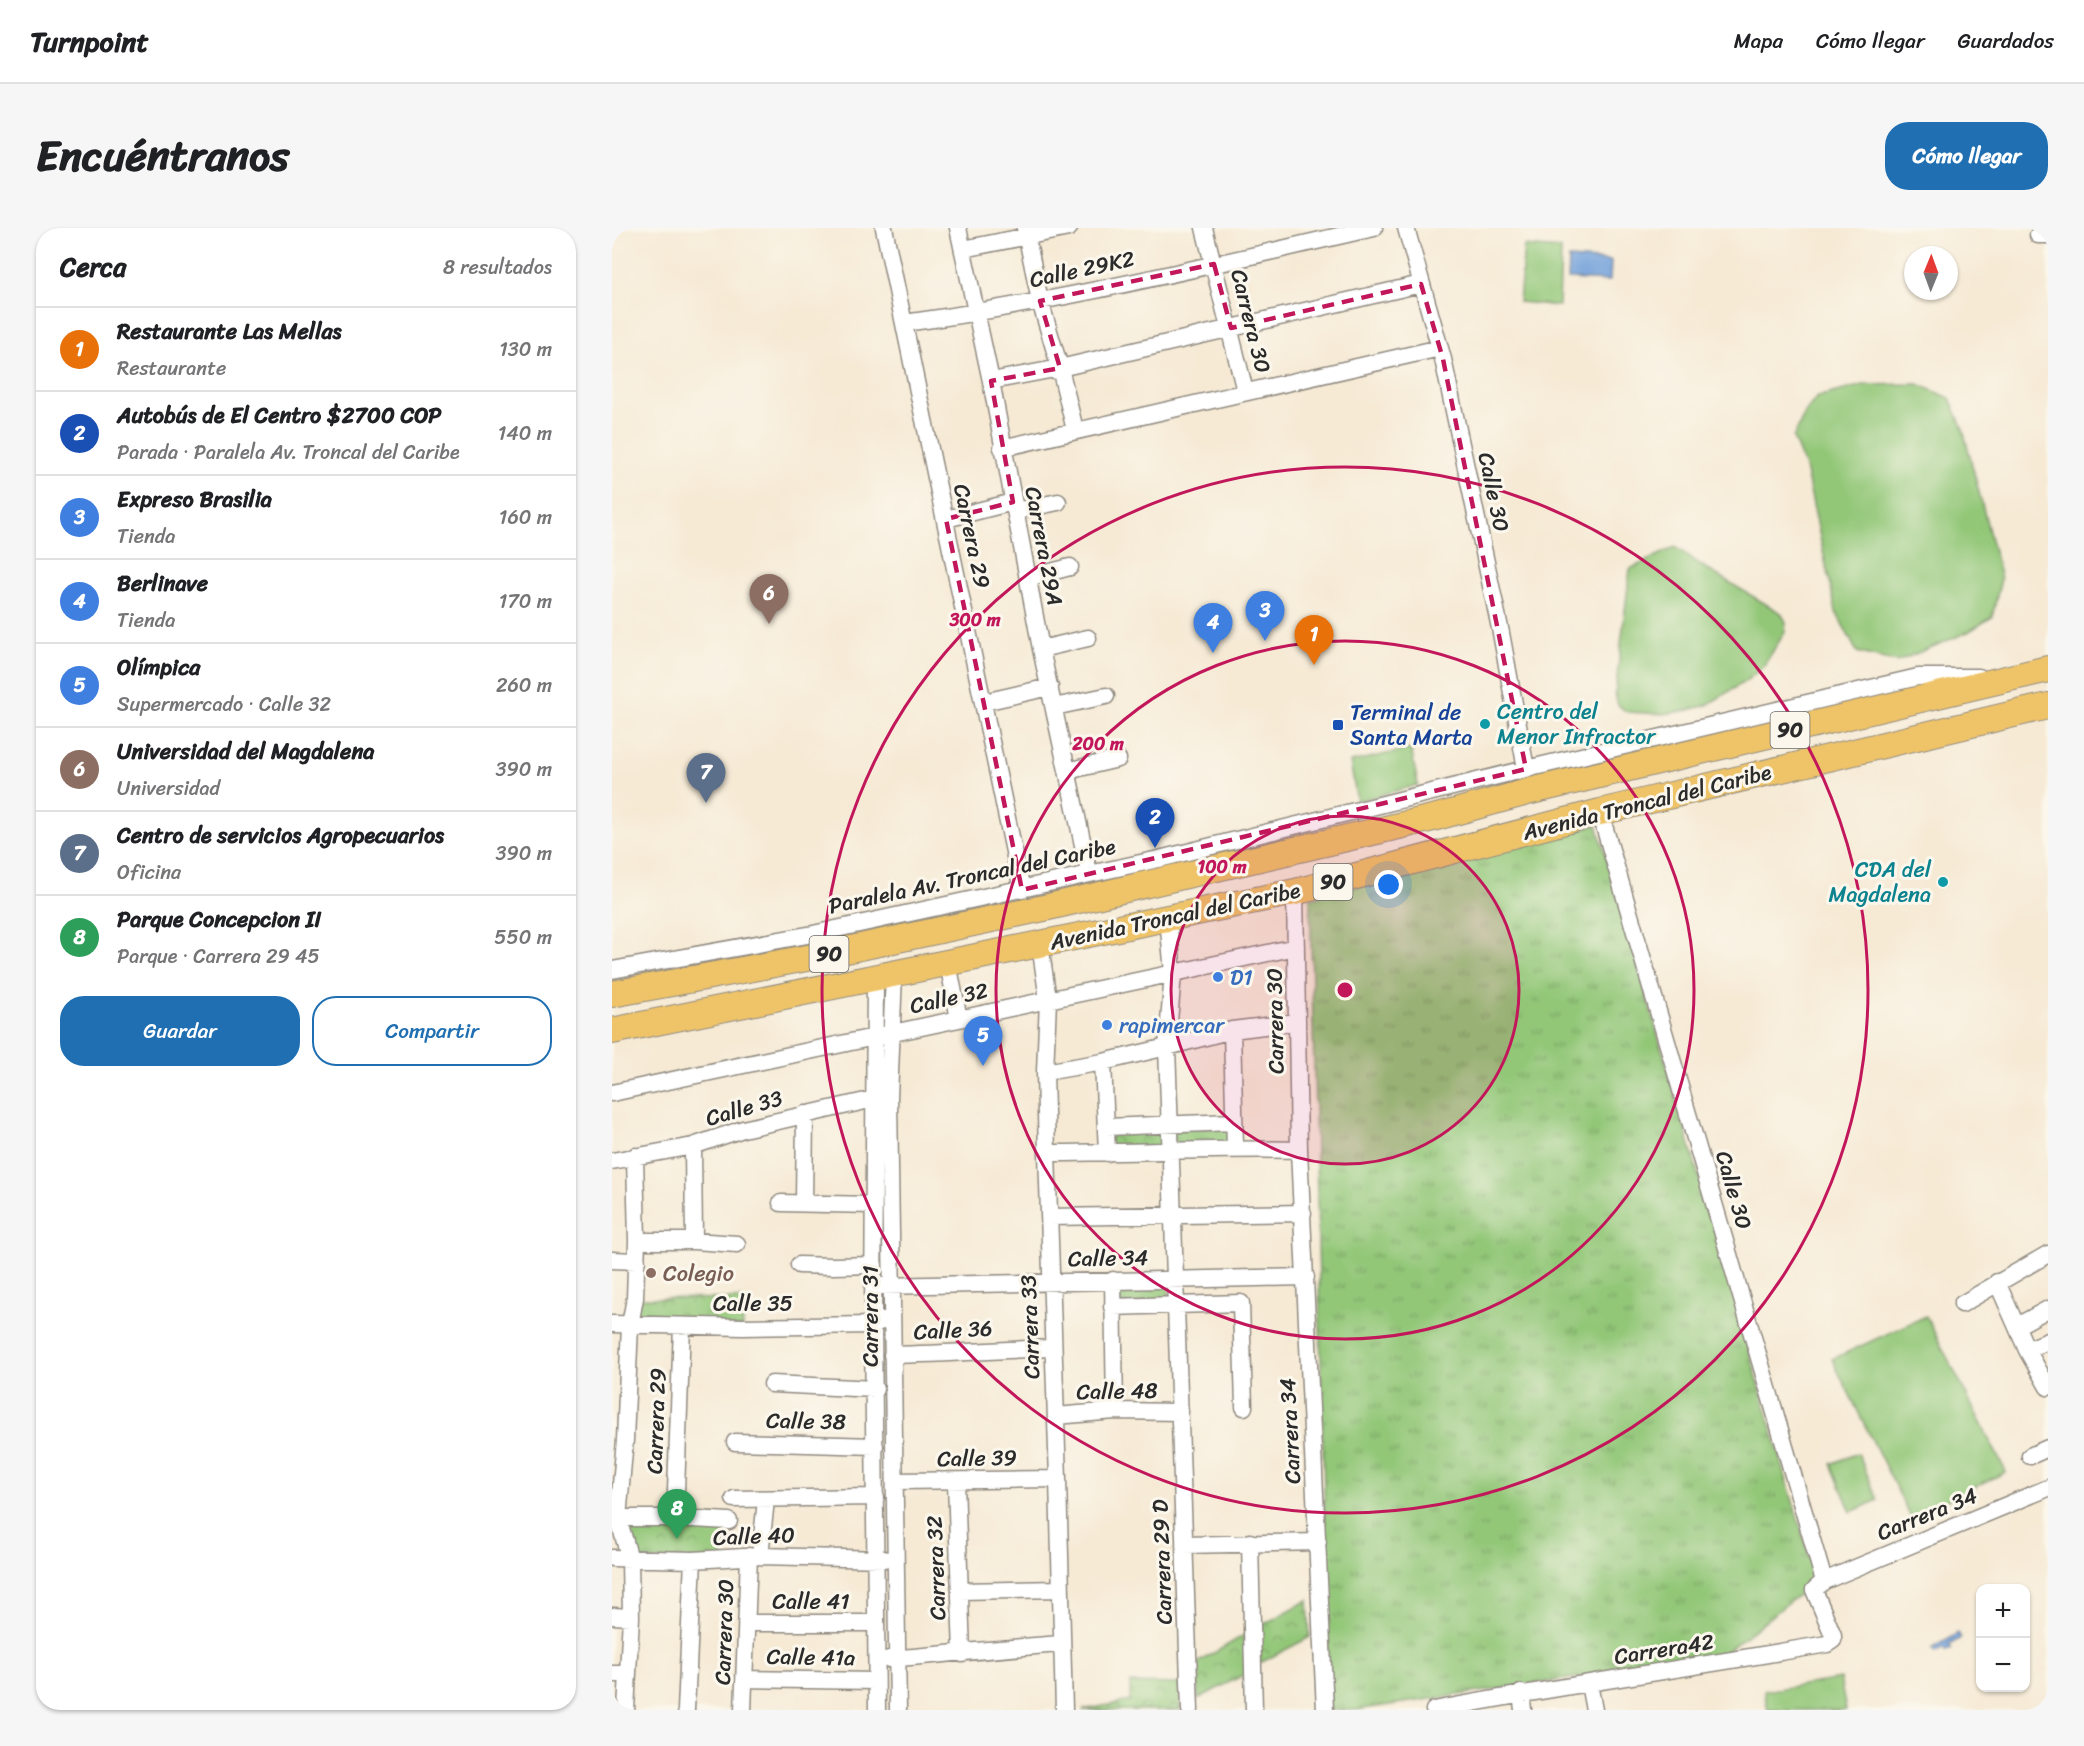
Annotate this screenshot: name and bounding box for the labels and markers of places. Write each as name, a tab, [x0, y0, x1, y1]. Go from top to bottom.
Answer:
pin: 6	[750, 574, 788, 624]
pin: 3	[1246, 592, 1284, 641]
pin: 4	[1194, 604, 1232, 653]
pin: 1	[1294, 616, 1334, 665]
place label: Centro del Menor Infractor	[1497, 692, 1657, 756]
place label: Terminal de Santa Marta	[1350, 693, 1473, 757]
marker: Centro del Menor Infractor	[1478, 717, 1492, 731]
marker: Terminal de Santa Marta	[1331, 718, 1345, 732]
pin: 7	[686, 754, 725, 803]
pin: 2	[1136, 798, 1174, 848]
place label: CDA del Magdalena	[1828, 850, 1932, 914]
marker: CDA del Magdalena	[1936, 875, 1950, 889]
place label: D1	[1230, 958, 1253, 997]
marker: D1	[1211, 970, 1225, 984]
centre of rings	[1335, 980, 1355, 1000]
place label: rapimercar	[1119, 1006, 1225, 1045]
pin: 5	[964, 1016, 1003, 1066]
marker: rapimercar	[1100, 1018, 1114, 1032]
place label: Colegio	[663, 1254, 734, 1293]
marker: Colegio	[644, 1266, 658, 1280]
pin: 8	[658, 1490, 696, 1539]

